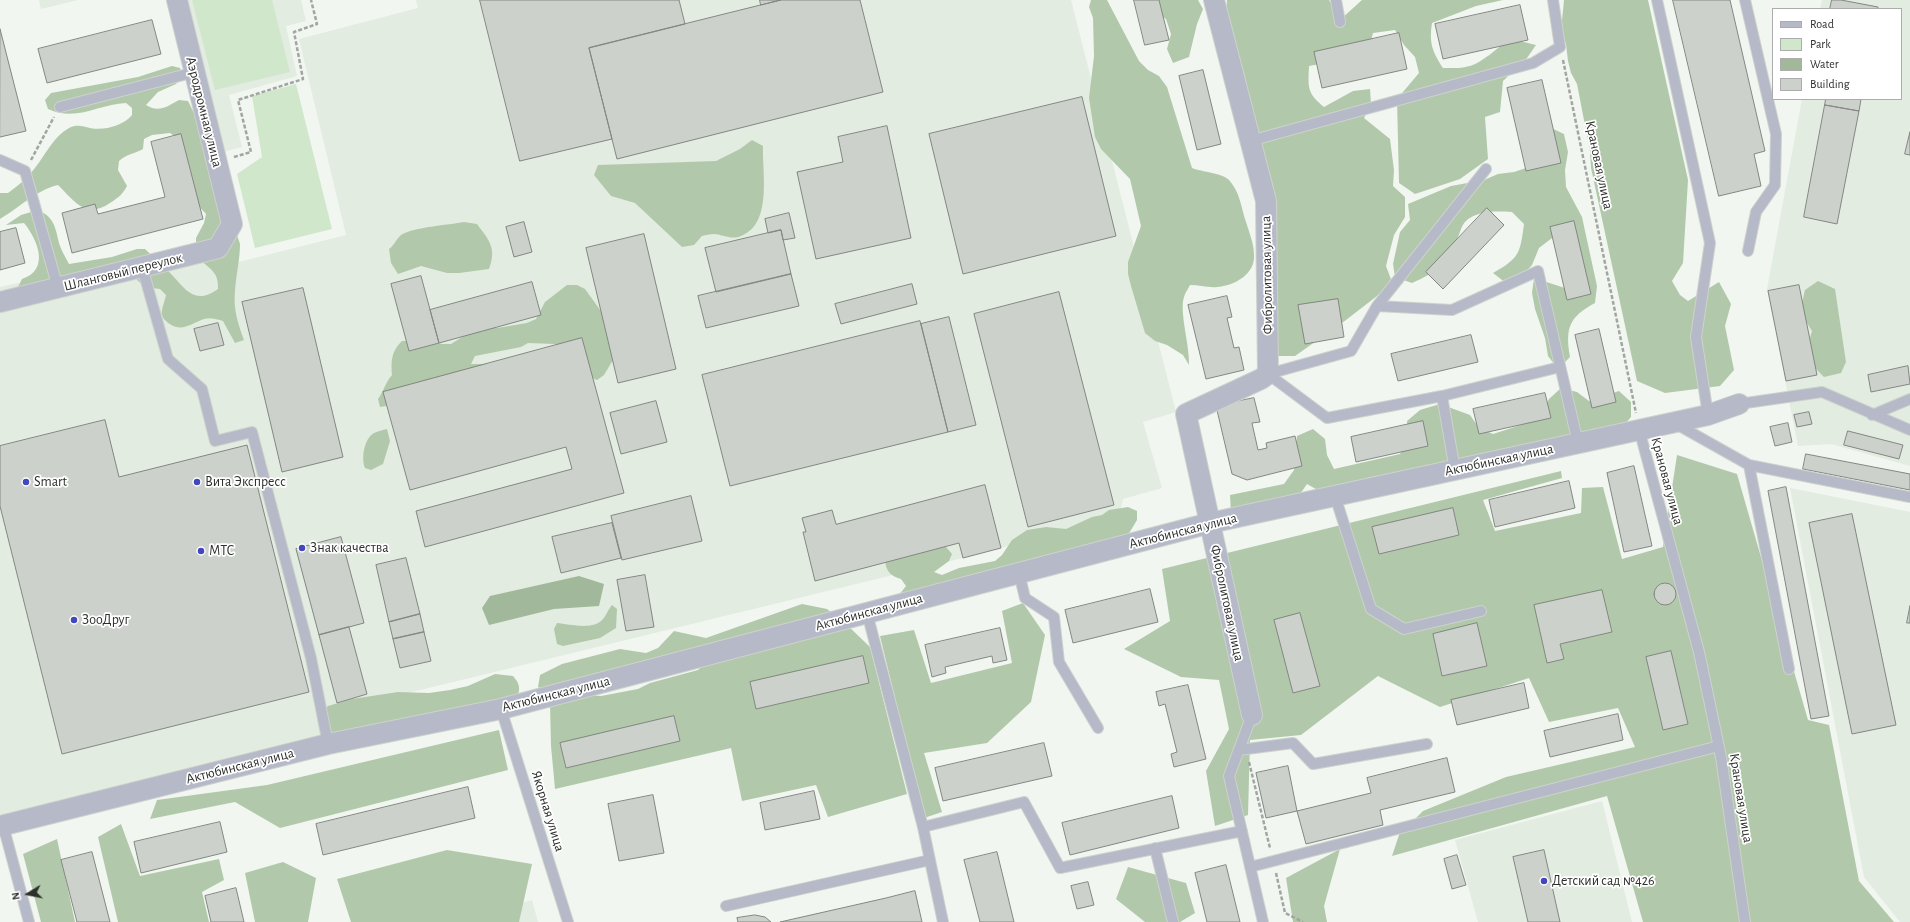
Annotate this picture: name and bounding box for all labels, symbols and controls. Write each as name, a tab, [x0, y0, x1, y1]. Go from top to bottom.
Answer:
legend	[1772, 8, 1902, 100]
text: Road	[1810, 18, 1834, 30]
text: Park	[1810, 38, 1831, 50]
street label: Аэродромная улица	[182, 55, 226, 169]
text: Water	[1810, 58, 1839, 70]
text: Building	[1810, 78, 1850, 90]
street label: Крановая улица	[1581, 119, 1617, 211]
street label: Фибролитовая улица	[1258, 216, 1276, 334]
street label: Шланговый переулок	[62, 249, 184, 295]
street label: Крановая улица	[1647, 435, 1687, 527]
street label: Актюбинская улица	[1443, 440, 1555, 480]
place label: Smart	[34, 474, 67, 490]
place label: Вита Экспресс	[205, 474, 286, 490]
marker: Smart	[21, 477, 31, 487]
marker: Вита Экспресс	[192, 477, 202, 487]
street label: Актюбинская улица	[1127, 509, 1239, 553]
place label: Знак качества	[310, 540, 389, 556]
place label: МТС	[209, 543, 234, 559]
marker: Знак качества	[297, 543, 307, 553]
street label: Фибролитовая улица	[1206, 543, 1248, 663]
marker: МТС	[196, 546, 206, 556]
street label: Актюбинская улица	[813, 590, 925, 634]
place label: ЗооДруг	[82, 612, 129, 628]
marker: ЗооДруг	[69, 615, 79, 625]
street label: Актюбинская улица	[500, 672, 612, 716]
street label: Актюбинская улица	[184, 744, 296, 788]
street label: Крановая улица	[1726, 752, 1756, 844]
street label: Якорная улица	[528, 769, 568, 853]
place label: Детский сад №426	[1552, 873, 1655, 889]
north arrow	[8, 874, 48, 914]
marker: Детский сад №426	[1539, 876, 1549, 886]
text: N	[10, 891, 22, 901]

